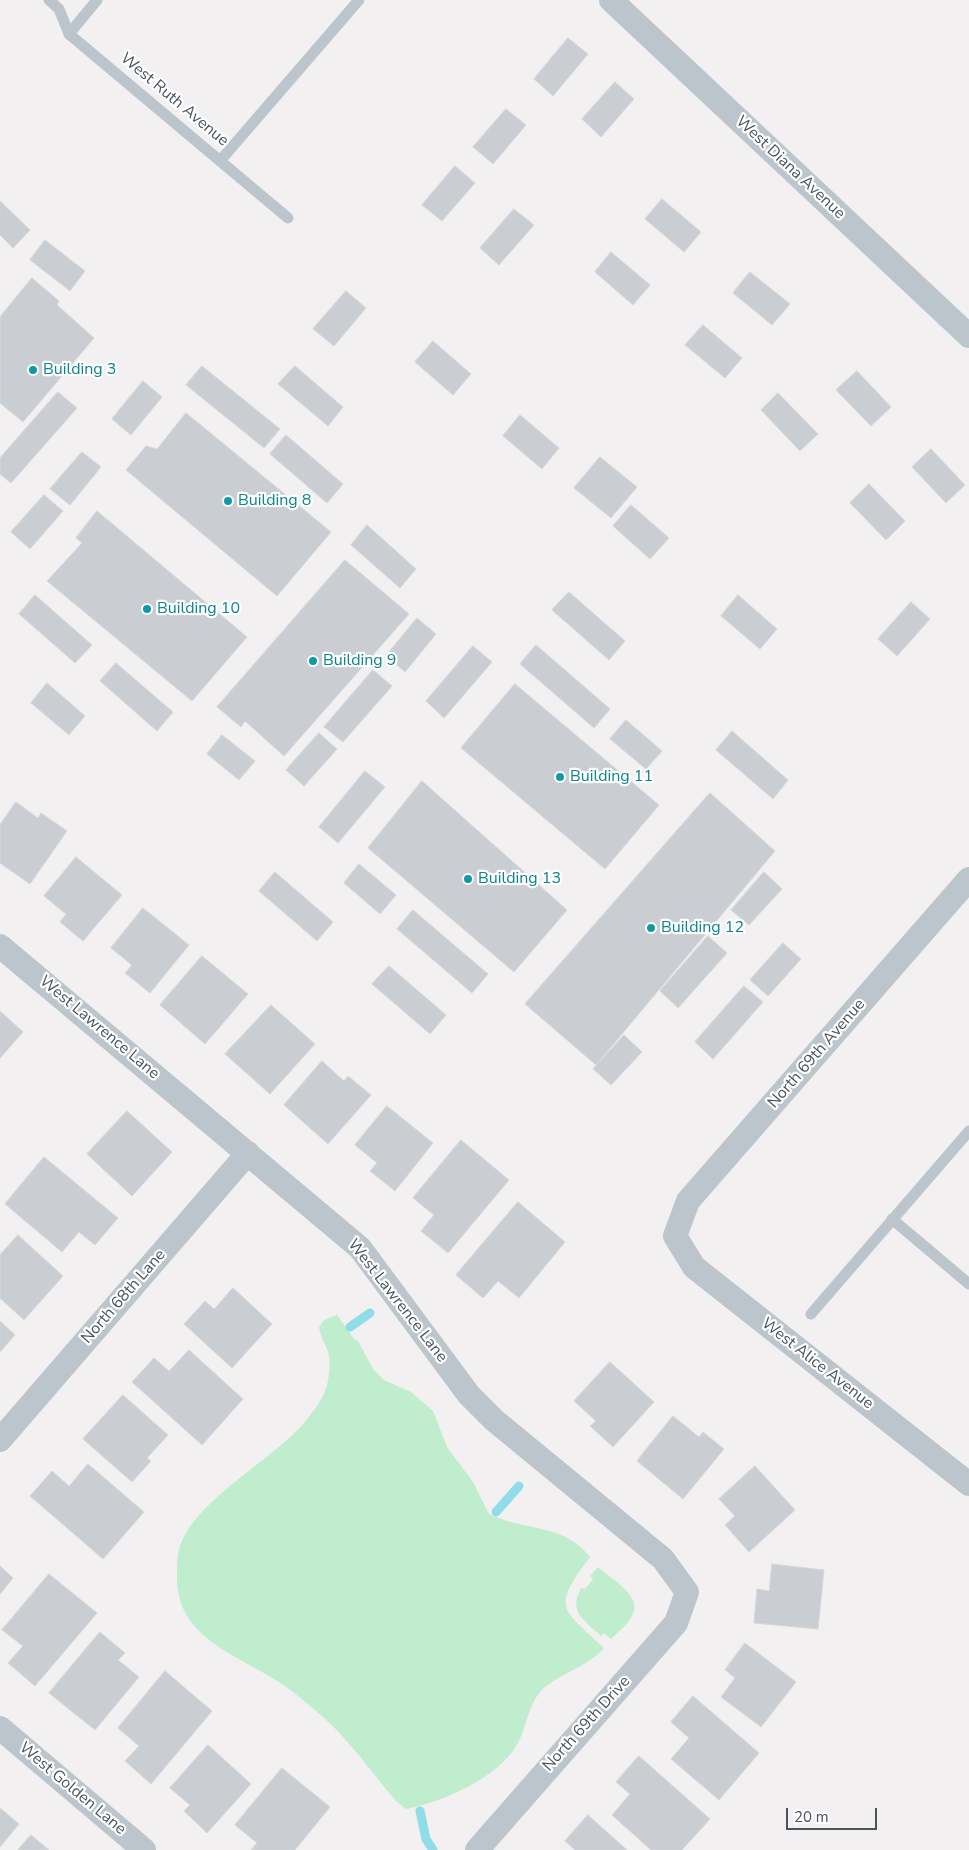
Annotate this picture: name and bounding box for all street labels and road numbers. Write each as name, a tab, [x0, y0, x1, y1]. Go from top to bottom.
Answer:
street label: West Ruth Avenue	[116, 49, 232, 151]
street label: West Diana Avenue	[731, 112, 849, 224]
street label: West Lawrence Lane	[35, 972, 163, 1084]
street label: North 69th Avenue	[764, 996, 870, 1112]
street label: West Lawrence Lane	[343, 1236, 451, 1366]
street label: North 68th Lane	[78, 1246, 170, 1348]
street label: West Alice Avenue	[757, 1314, 877, 1414]
street label: North 69th Drive	[539, 1672, 635, 1776]
street label: West Golden Lane	[15, 1739, 129, 1839]

